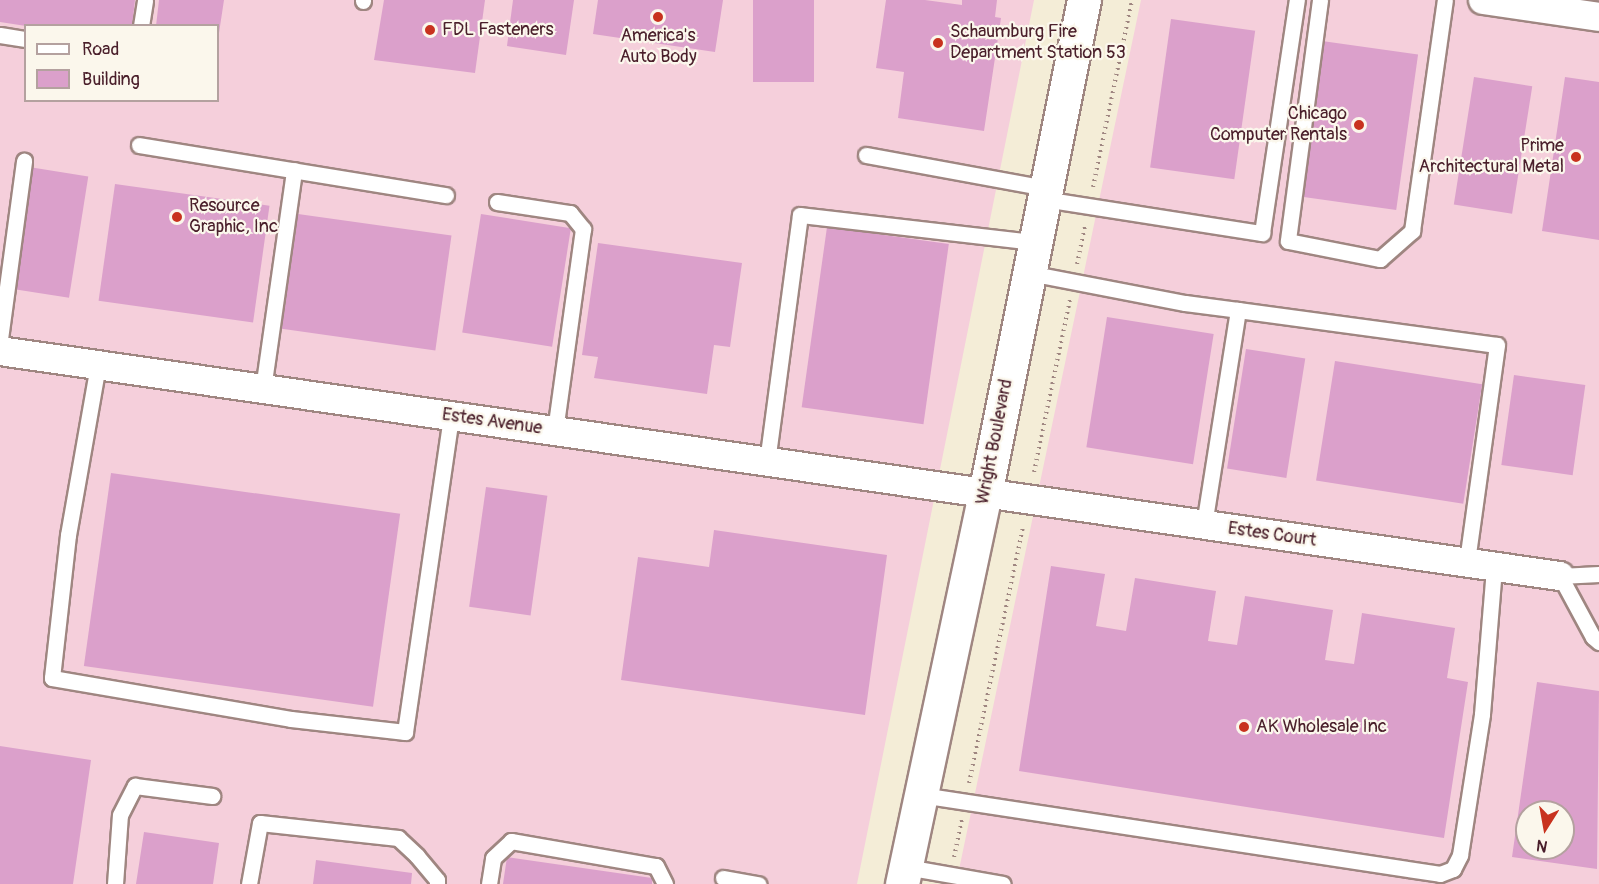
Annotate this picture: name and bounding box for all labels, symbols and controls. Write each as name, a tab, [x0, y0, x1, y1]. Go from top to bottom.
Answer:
marker: America's Auto Body	[651, 10, 665, 24]
place label: FDL Fasteners	[442, 19, 554, 41]
place label: Schaumburg Fire Department Station 53	[950, 22, 1126, 64]
marker: FDL Fasteners	[423, 23, 437, 37]
legend	[24, 24, 219, 102]
place label: America's Auto Body	[619, 26, 697, 68]
marker: Schaumburg Fire Department Station 53	[931, 36, 945, 50]
text: Road	[82, 38, 119, 61]
text: Building	[82, 68, 140, 91]
place label: Chicago Computer Rentals	[1210, 104, 1347, 146]
marker: Chicago Computer Rentals	[1352, 118, 1366, 132]
place label: Prime Architectural Metal	[1419, 136, 1564, 178]
marker: Prime Architectural Metal	[1569, 150, 1583, 164]
place label: Resource Graphic, Inc	[189, 196, 278, 238]
marker: Resource Graphic, Inc	[170, 210, 184, 224]
street label: Wright Boulevard	[972, 377, 1018, 507]
street label: Estes Avenue	[441, 404, 543, 440]
street label: Estes Court	[1226, 518, 1318, 552]
place label: AK Wholesale Inc	[1256, 716, 1387, 738]
marker: AK Wholesale Inc	[1237, 720, 1251, 734]
north arrow	[1515, 800, 1575, 860]
text: N	[1535, 835, 1549, 857]

